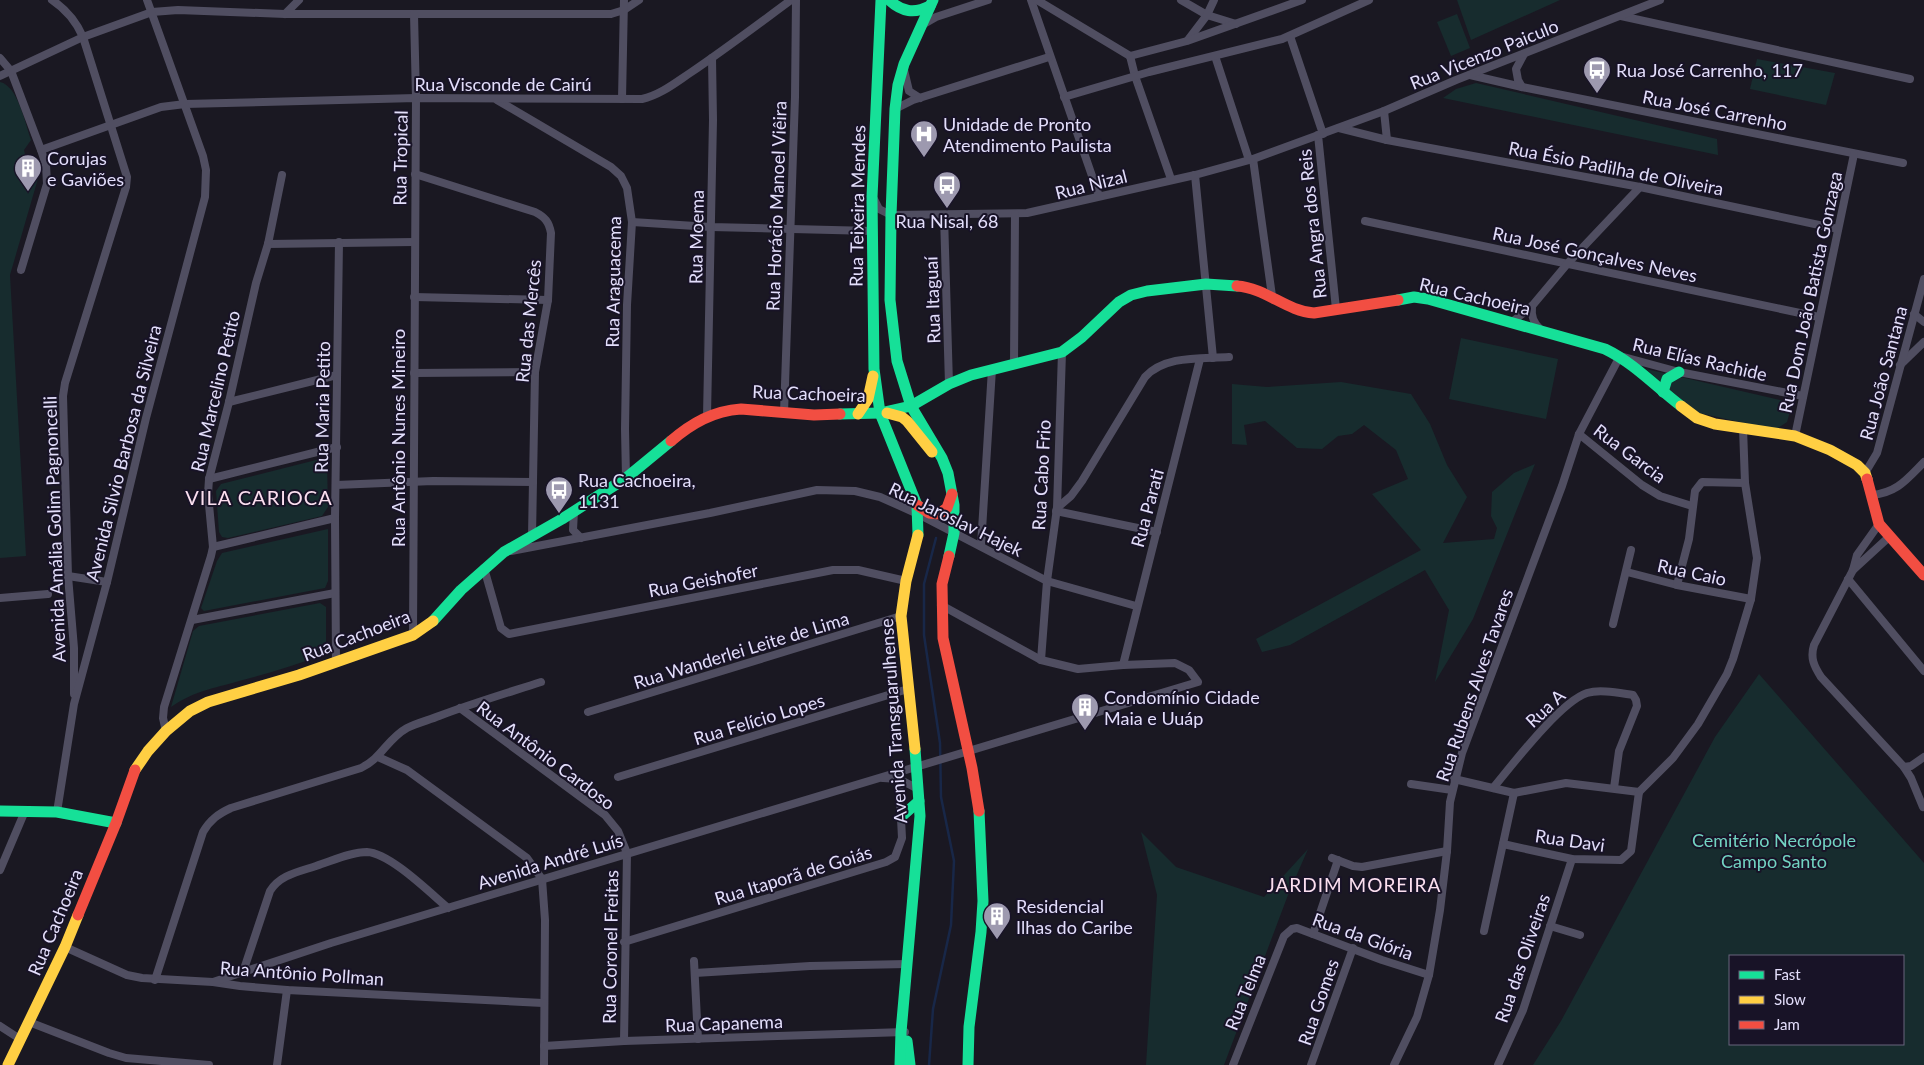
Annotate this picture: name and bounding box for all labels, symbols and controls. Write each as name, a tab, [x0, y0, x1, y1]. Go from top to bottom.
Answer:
street label: Rua Vicenzo Paiculo	[1407, 14, 1561, 94]
bus stop icon: Rua José Carrenho, 117	[1582, 55, 1612, 94]
place label: Rua José Carrenho, 117	[1616, 59, 1803, 81]
street label: Rua Visconde de Cairú	[414, 73, 592, 95]
street label: Rua José Carrenho	[1641, 85, 1789, 135]
street label: Rua Horácio Manoel Viêira	[761, 101, 791, 311]
street label: Rua Tropical	[388, 110, 412, 206]
place label: Unidade de Pronto Atendimento Paulista	[943, 113, 1112, 156]
hospital icon: Unidade de Pronto Atendimento Paulista	[909, 119, 939, 158]
street label: Rua Teixeira Mendes	[845, 125, 869, 287]
street label: Rua Ésio Padilha de Oliveira	[1507, 136, 1725, 200]
place label: Corujas e Gaviões	[47, 147, 124, 190]
street label: Rua Angra dos Reis	[1293, 148, 1331, 300]
building icon: Corujas e Gaviões	[13, 153, 43, 192]
street label: Rua Nizal	[1053, 164, 1129, 204]
street label: Rua Dom João Batista Gonzaga	[1774, 169, 1846, 415]
bus stop icon: Rua Nisal, 68	[932, 170, 962, 209]
street label: Rua Moema	[684, 190, 708, 284]
place label: Rua Nisal, 68	[896, 210, 999, 232]
street label: Rua Araguacema	[601, 216, 625, 348]
street label: Rua José Gonçalves Neves	[1491, 222, 1699, 286]
street label: Rua Itaguaí	[919, 255, 945, 344]
street label: Rua das Mercês	[511, 258, 545, 384]
street label: Rua Cachoeira	[1417, 273, 1533, 319]
street label: Rua João Santana	[1855, 303, 1911, 443]
street label: Rua Marcelino Petito	[186, 308, 244, 474]
street label: Avenida Silvio Barbosa da Silveira	[80, 323, 166, 583]
street label: Rua Antônio Nunes Mineiro	[387, 329, 409, 547]
street label: Rua Elías Rachide	[1631, 333, 1769, 385]
street label: Rua Maria Petito	[310, 341, 334, 473]
street label: Rua Cachoeira	[752, 380, 866, 406]
street label: Avenida Amália Golim Pagnoncelli	[38, 395, 70, 663]
street label: Rua Cabo Frio	[1027, 419, 1055, 531]
street label: Rua Garcia	[1590, 419, 1670, 487]
street label: Rua Parati	[1126, 466, 1168, 550]
place label: Rua Cachoeira, 1131	[578, 469, 696, 512]
bus stop icon: Rua Cachoeira, 1131	[544, 475, 574, 514]
street label: Rua Jaroslav Hajek	[885, 477, 1027, 561]
district label: VILA CARIOCA	[185, 485, 333, 509]
street label: Rua Caio	[1655, 554, 1729, 590]
street label: Rua Geishofer	[646, 559, 760, 601]
street label: Rua Rubens Alves Tavares	[1431, 585, 1517, 784]
street label: Rua Cachoeira	[299, 604, 413, 666]
street label: Rua Wanderlei Leite de Lima	[631, 607, 851, 693]
street label: Avenida Transguarulhense	[875, 618, 911, 824]
street label: Rua A	[1521, 684, 1570, 732]
place label: Condomínio Cidade Maia e Uuáp	[1104, 686, 1260, 729]
street label: Rua Felício Lopes	[691, 689, 827, 749]
building icon: Condomínio Cidade Maia e Uuáp	[1070, 692, 1100, 731]
street label: Rua Antônio Cardoso	[473, 696, 619, 814]
street label: Rua Davi	[1534, 824, 1606, 856]
street label: Avenida André Luís	[475, 828, 626, 894]
park label: Cemitério Necrópole Campo Santo	[1692, 829, 1856, 872]
street label: Rua Itaporã de Goiás	[712, 841, 875, 909]
street label: Rua Cachoeira	[23, 865, 87, 979]
street label: Rua Coronel Freitas	[598, 870, 622, 1024]
district label: JARDIM MOREIRA	[1267, 873, 1441, 896]
street label: Rua das Oliveiras	[1490, 891, 1554, 1025]
place label: Residencial Ilhas do Caribe	[1016, 895, 1133, 938]
building icon: Residencial Ilhas do Caribe	[982, 901, 1012, 940]
street label: Rua da Glória	[1310, 908, 1416, 964]
street label: Rua Telma	[1220, 951, 1270, 1033]
legend	[1729, 955, 1904, 1045]
street label: Rua Antônio Pollman	[219, 956, 385, 990]
street label: Rua Gomes	[1293, 956, 1343, 1048]
text: Fast	[1774, 965, 1801, 983]
text: Slow	[1774, 990, 1806, 1008]
street label: Rua Capanema	[665, 1010, 783, 1036]
text: Jam	[1774, 1015, 1800, 1033]

